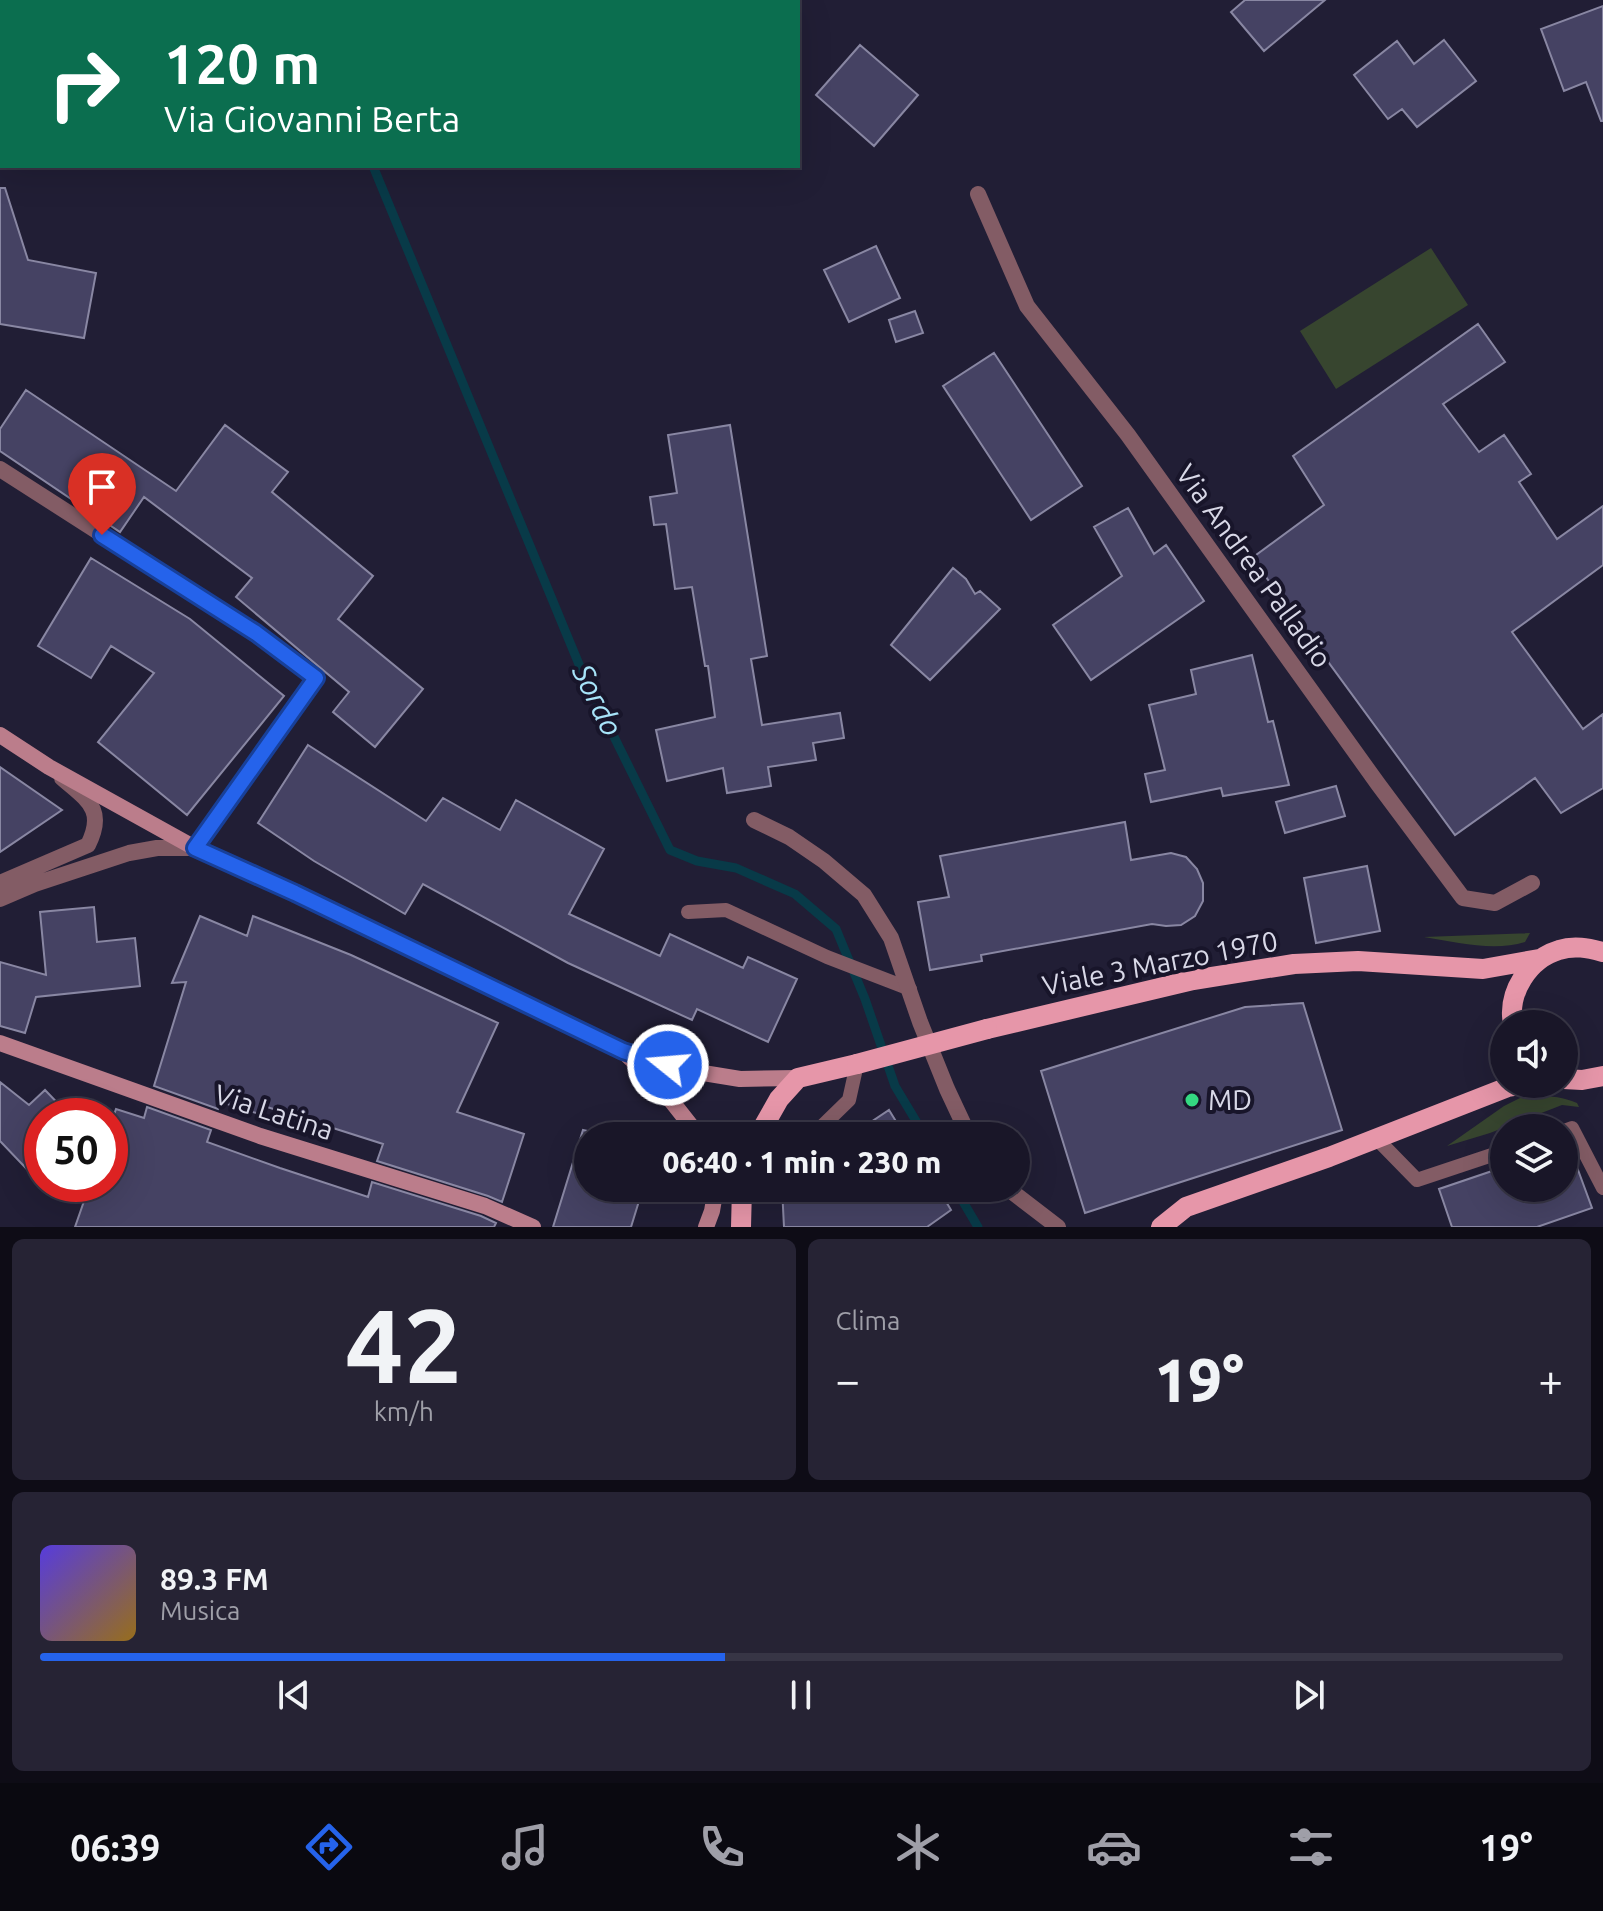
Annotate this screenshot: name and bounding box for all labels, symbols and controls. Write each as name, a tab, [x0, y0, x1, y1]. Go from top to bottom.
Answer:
icon: right	[32, 32, 136, 136]
text: 120 m	[164, 32, 320, 95]
text: Via Giovanni Berta	[164, 98, 460, 139]
pin	[68, 453, 136, 535]
street label: Via Andrea Palladio	[1170, 458, 1338, 673]
icon: arrive	[80, 465, 124, 509]
water label: Sordo	[566, 657, 630, 741]
street label: Viale 3 Marzo 1970	[1040, 924, 1280, 1001]
map controls	[1490, 1010, 1578, 1202]
button: sound	[1490, 1010, 1578, 1098]
position arrow	[626, 1023, 710, 1107]
street label: Via Latina	[211, 1078, 338, 1145]
place label: MD	[1208, 1084, 1252, 1115]
marker: MD	[1183, 1091, 1201, 1109]
speed limit sign: 50	[24, 1098, 128, 1202]
button: layers	[1490, 1114, 1578, 1202]
text: 06:40 · 1 min · 230 m	[663, 1145, 941, 1179]
text: 42	[345, 1286, 462, 1403]
text: Clima	[836, 1306, 900, 1335]
text: 19°	[1155, 1346, 1244, 1413]
text: −	[836, 1355, 860, 1404]
text: +	[1538, 1355, 1563, 1404]
text: km/h	[374, 1397, 434, 1426]
text: 89.3 FM	[160, 1562, 269, 1596]
text: Musica	[160, 1596, 240, 1625]
icon: previous	[272, 1673, 316, 1717]
icon: pause	[779, 1673, 823, 1717]
icon: next	[1287, 1673, 1331, 1717]
icon: directions	[301, 1819, 357, 1875]
icon: music	[497, 1819, 553, 1875]
icon: phone	[694, 1819, 750, 1875]
icon: climate	[890, 1819, 946, 1875]
icon: car	[1086, 1819, 1142, 1875]
icon: filters	[1283, 1819, 1339, 1875]
text: 06:39	[70, 1827, 160, 1868]
text: 19°	[1479, 1827, 1533, 1868]

